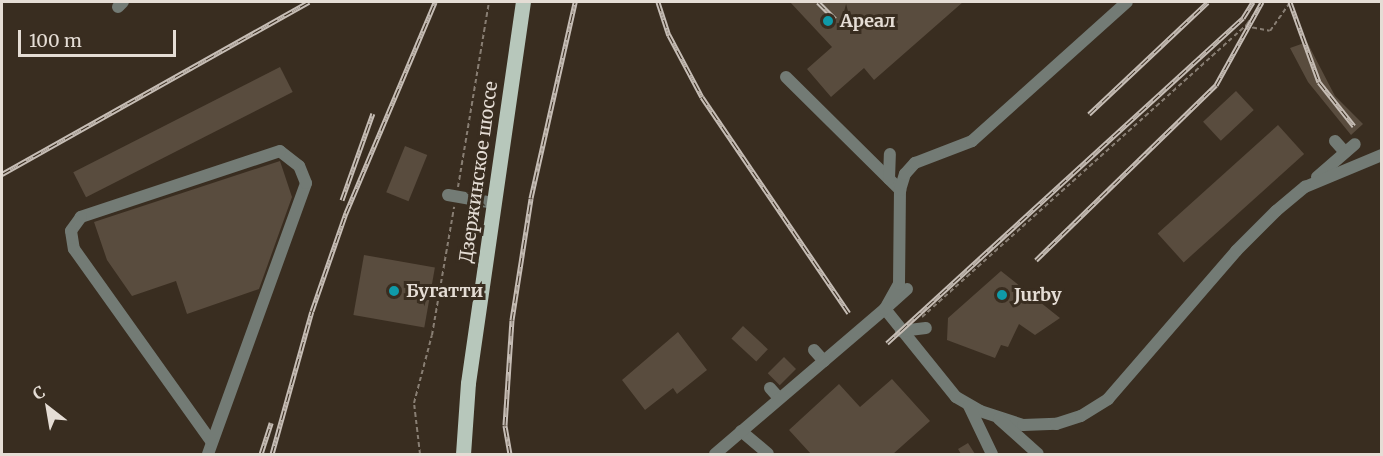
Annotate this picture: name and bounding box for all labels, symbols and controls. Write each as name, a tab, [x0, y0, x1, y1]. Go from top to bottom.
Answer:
place label: Ареал	[840, 10, 895, 32]
marker: Ареал	[821, 14, 835, 28]
scale bar	[21, 18, 178, 56]
text: 100 m	[29, 29, 82, 52]
street label: Дзержинское шоссе	[456, 80, 502, 264]
place label: Бугатти	[406, 280, 483, 302]
marker: Бугатти	[387, 284, 401, 298]
place label: Jurby	[1014, 284, 1062, 306]
marker: Jurby	[995, 288, 1009, 302]
north arrow	[18, 378, 78, 438]
text: С	[29, 381, 48, 404]

